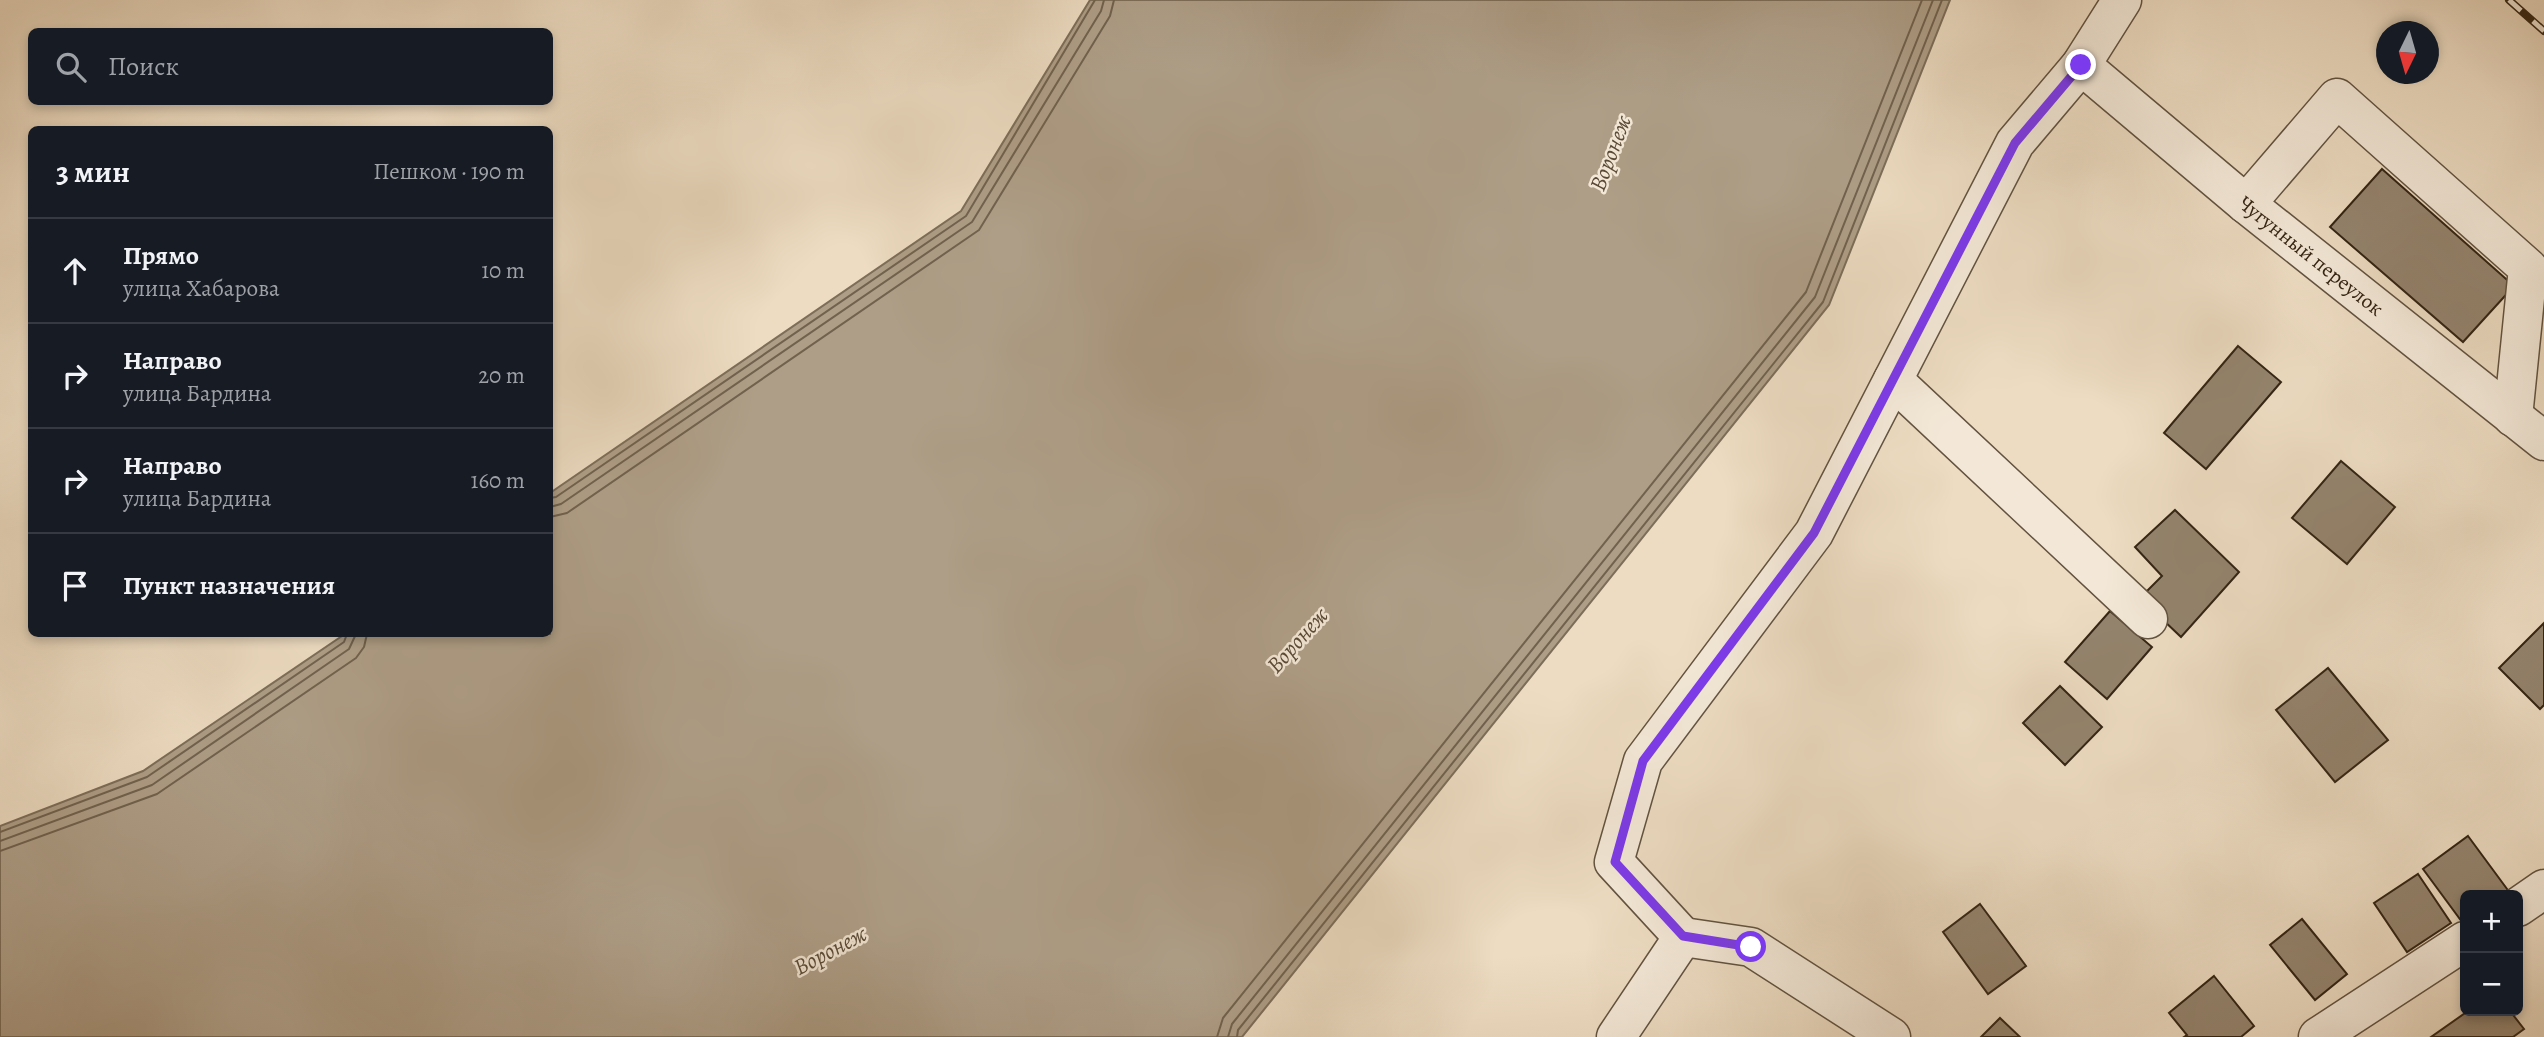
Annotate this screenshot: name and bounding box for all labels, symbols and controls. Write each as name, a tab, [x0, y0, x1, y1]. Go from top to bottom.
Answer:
north arrow	[2376, 21, 2439, 84]
search box	[28, 28, 553, 105]
icon: search	[52, 48, 90, 86]
text: Поиск	[108, 49, 179, 84]
route end	[2065, 49, 2096, 80]
water label: Воронеж	[1582, 111, 1639, 195]
text: 3 мин	[56, 152, 130, 192]
text: Пешком · 190 m	[373, 156, 525, 187]
street label: Чугунный переулок	[2233, 189, 2390, 322]
text: Прямо	[123, 238, 199, 273]
icon: ahead	[56, 252, 94, 290]
text: 10 m	[481, 255, 525, 286]
text: улица Хабарова	[123, 273, 280, 304]
text: Направо	[123, 343, 222, 378]
icon: right	[56, 357, 94, 395]
text: 20 m	[478, 360, 525, 391]
text: улица Бардина	[123, 378, 271, 409]
text: Направо	[123, 448, 222, 483]
icon: right	[56, 462, 94, 500]
text: 160 m	[471, 465, 525, 496]
text: улица Бардина	[123, 483, 271, 514]
icon: arrive	[56, 567, 94, 605]
text: Пункт назначения	[123, 568, 335, 603]
water label: Воронеж	[1260, 600, 1335, 680]
map controls	[2460, 890, 2523, 1016]
button: +	[2460, 890, 2523, 953]
water label: Воронеж	[788, 918, 873, 983]
route start	[1735, 931, 1766, 962]
button: −	[2460, 953, 2523, 1016]

